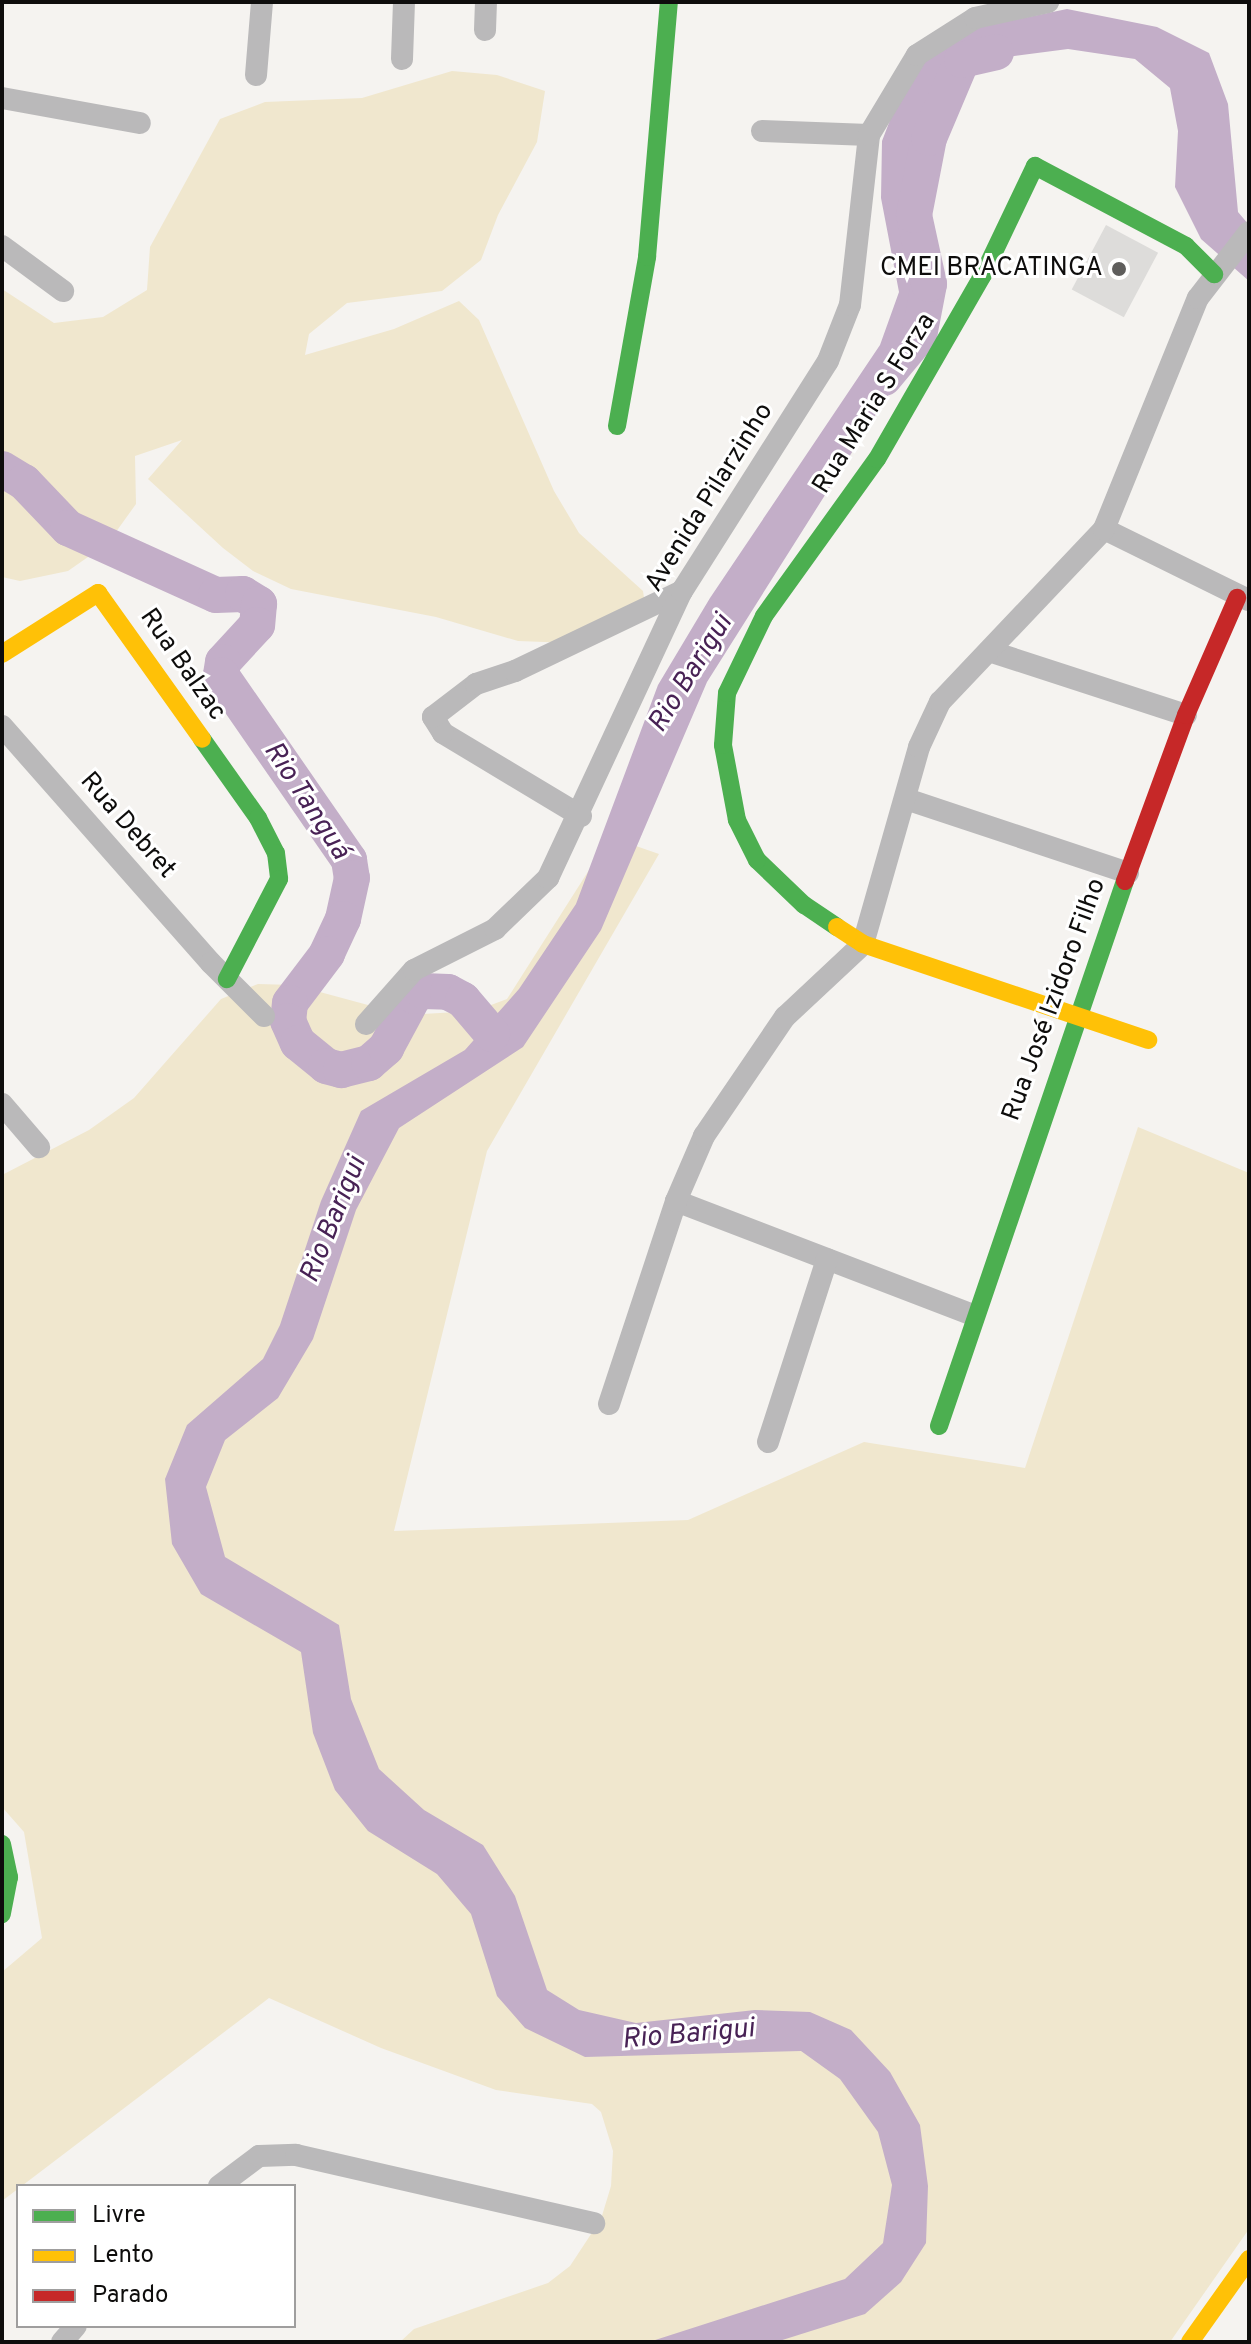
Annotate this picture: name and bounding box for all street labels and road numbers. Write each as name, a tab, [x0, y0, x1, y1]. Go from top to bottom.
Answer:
street label: Rua Maria S Forza	[807, 308, 943, 500]
street label: Avenida Pilarzinho	[639, 398, 781, 598]
street label: Rua Balzac	[132, 603, 232, 727]
street label: Rua Debret	[72, 767, 182, 885]
street label: Rua José Izidoro Filho	[997, 875, 1113, 1125]

